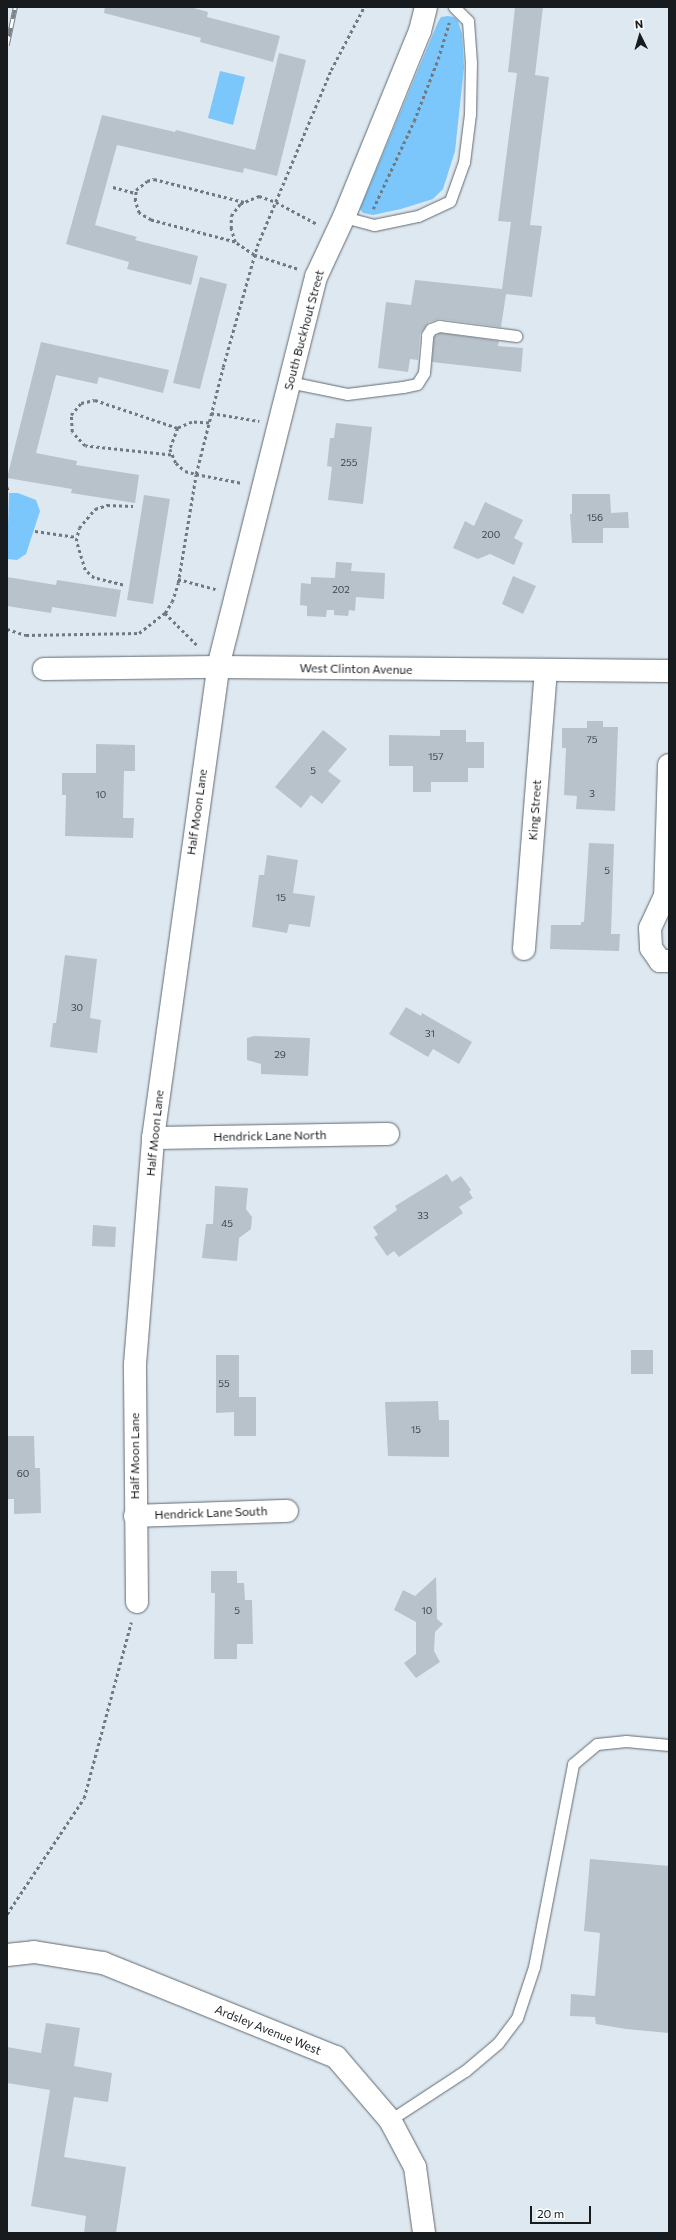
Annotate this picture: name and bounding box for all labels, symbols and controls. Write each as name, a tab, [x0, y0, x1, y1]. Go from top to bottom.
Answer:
north arrow	[620, 16, 660, 56]
text: N	[634, 17, 644, 30]
street label: South Buckhout Street	[281, 268, 327, 392]
house number: 255	[340, 457, 358, 469]
house number: 156	[587, 512, 603, 524]
house number: 200	[482, 529, 500, 541]
house number: 202	[332, 584, 350, 596]
street label: West Clinton Avenue	[299, 661, 413, 677]
house number: 75	[587, 734, 597, 746]
house number: 157	[428, 751, 444, 763]
house number: 5	[310, 765, 316, 777]
street label: Half Moon Lane	[184, 768, 210, 856]
street label: King Street	[526, 779, 544, 841]
house number: 3	[589, 788, 595, 800]
house number: 10	[96, 789, 106, 801]
house number: 5	[604, 865, 610, 877]
house number: 15	[276, 892, 286, 904]
house number: 30	[71, 1002, 83, 1014]
house number: 31	[425, 1028, 435, 1040]
house number: 29	[274, 1049, 286, 1061]
street label: Half Moon Lane	[143, 1089, 167, 1177]
street label: Hendrick Lane North	[213, 1128, 327, 1144]
house number: 33	[417, 1210, 429, 1222]
house number: 45	[221, 1218, 233, 1230]
house number: 55	[218, 1378, 230, 1390]
street label: Half Moon Lane	[128, 1413, 142, 1499]
house number: 15	[411, 1424, 421, 1436]
house number: 60	[17, 1468, 29, 1480]
street label: Hendrick Lane South	[154, 1504, 268, 1522]
house number: 5	[234, 1605, 240, 1617]
house number: 10	[422, 1605, 432, 1617]
street label: Ardsley Avenue West	[213, 2002, 323, 2058]
scale bar	[532, 2198, 593, 2224]
text: 20 m	[537, 2206, 564, 2220]

